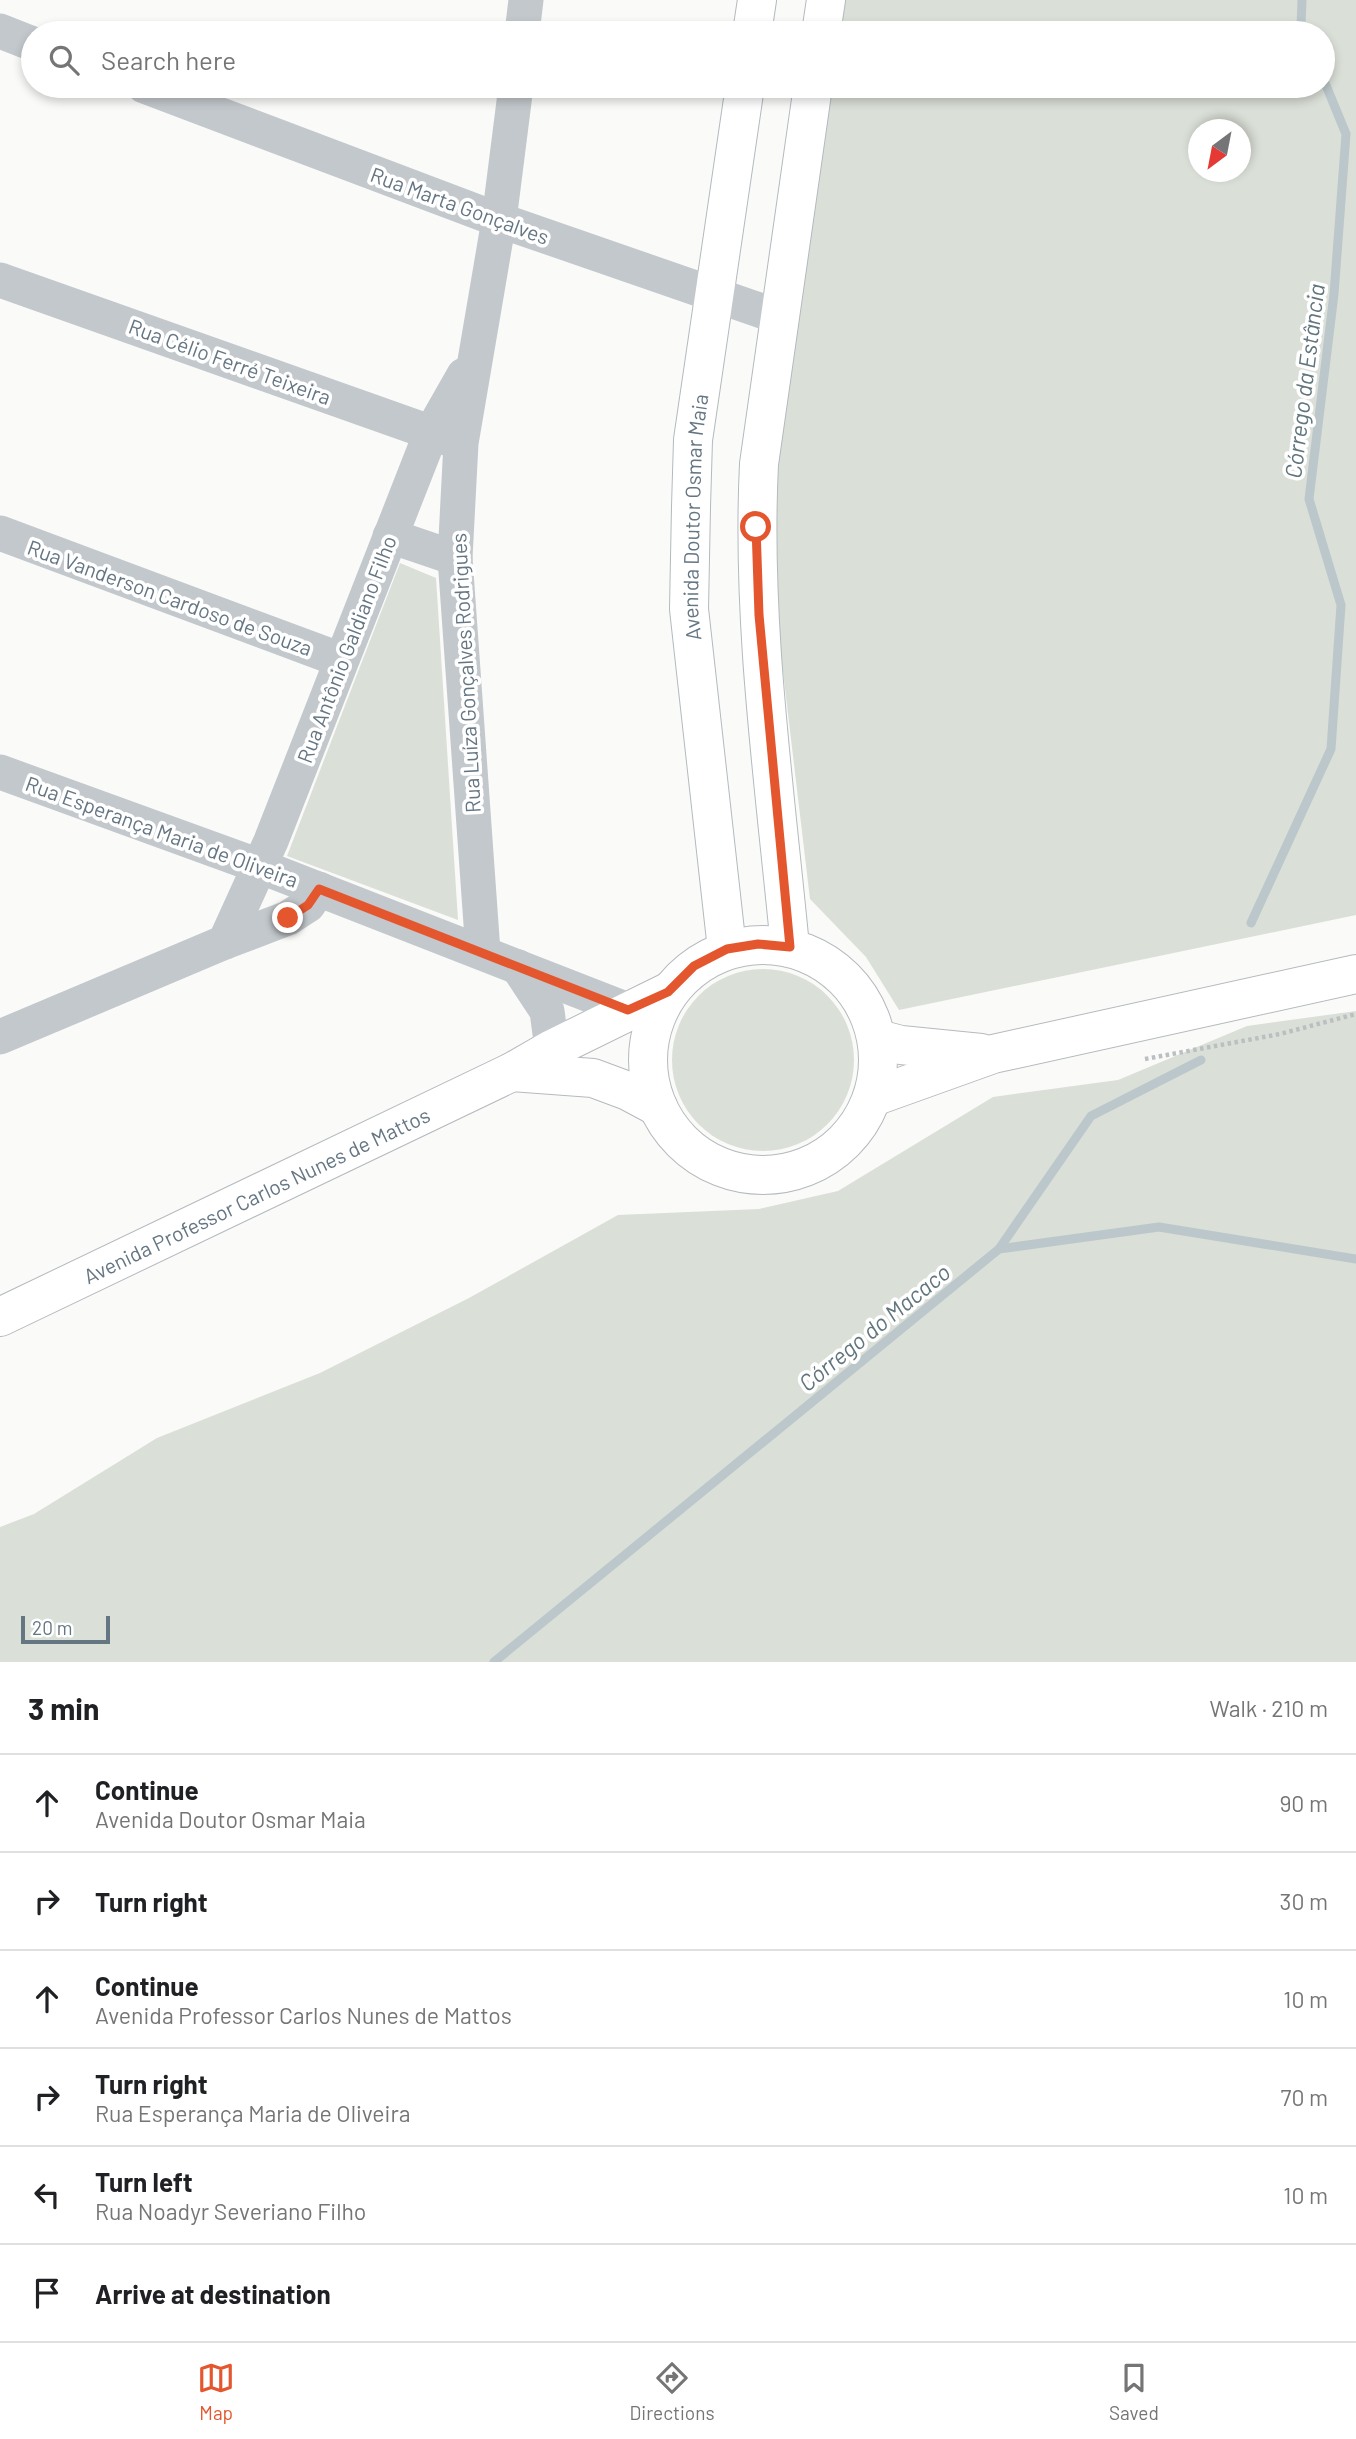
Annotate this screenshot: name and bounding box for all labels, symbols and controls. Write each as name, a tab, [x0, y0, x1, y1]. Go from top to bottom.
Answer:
search box	[21, 21, 1335, 98]
icon: search	[45, 41, 83, 79]
text: Search here	[101, 44, 236, 75]
north arrow	[1188, 119, 1251, 182]
street label: Rua Marta Gonçalves	[367, 161, 553, 249]
water label: Córrego da Estância	[1278, 282, 1330, 480]
street label: Rua Célio Ferré Teixeira	[126, 313, 334, 409]
street label: Avenida Doutor Osmar Maia	[676, 392, 712, 642]
route start	[740, 511, 771, 542]
street label: Rua Antônio Galdiano Filho	[291, 532, 401, 766]
street label: Rua Luíza Gonçalves Rodrigues	[445, 532, 485, 814]
street label: Rua Vanderson Cardoso de Souza	[24, 534, 316, 660]
street label: Rua Esperança Maria de Oliveira	[22, 770, 302, 892]
route end	[272, 902, 303, 933]
street label: Avenida Professor Carlos Nunes de Mattos	[79, 1101, 433, 1288]
water label: Córrego do Macaco	[793, 1257, 955, 1397]
scale bar	[21, 1613, 110, 1645]
text: 20 m	[32, 1616, 72, 1639]
text: 3 min	[28, 1690, 99, 1726]
text: Walk · 210 m	[1210, 1694, 1328, 1722]
text: Continue	[95, 1774, 199, 1805]
icon: ahead	[28, 1784, 66, 1822]
text: 90 m	[1279, 1789, 1328, 1817]
text: Avenida Doutor Osmar Maia	[95, 1805, 366, 1833]
icon: right	[28, 1882, 66, 1920]
text: Turn right	[95, 1886, 208, 1917]
text: 30 m	[1280, 1887, 1328, 1915]
text: Continue	[95, 1970, 199, 2001]
icon: ahead	[28, 1980, 66, 2018]
text: 10 m	[1283, 1985, 1328, 2013]
text: Avenida Professor Carlos Nunes de Mattos	[95, 2001, 512, 2029]
text: Turn right	[95, 2068, 208, 2099]
icon: right	[28, 2078, 66, 2116]
text: 70 m	[1281, 2083, 1328, 2111]
text: Rua Esperança Maria de Oliveira	[95, 2099, 411, 2127]
text: Turn left	[95, 2166, 193, 2197]
icon: left	[28, 2176, 66, 2214]
text: 10 m	[1283, 2181, 1328, 2209]
text: Rua Noadyr Severiano Filho	[95, 2197, 366, 2225]
icon: arrive	[28, 2274, 66, 2312]
text: Arrive at destination	[95, 2278, 331, 2309]
tab: Map	[197, 2359, 235, 2424]
tab: Directions	[630, 2359, 715, 2424]
tab: Saved	[1109, 2359, 1159, 2424]

